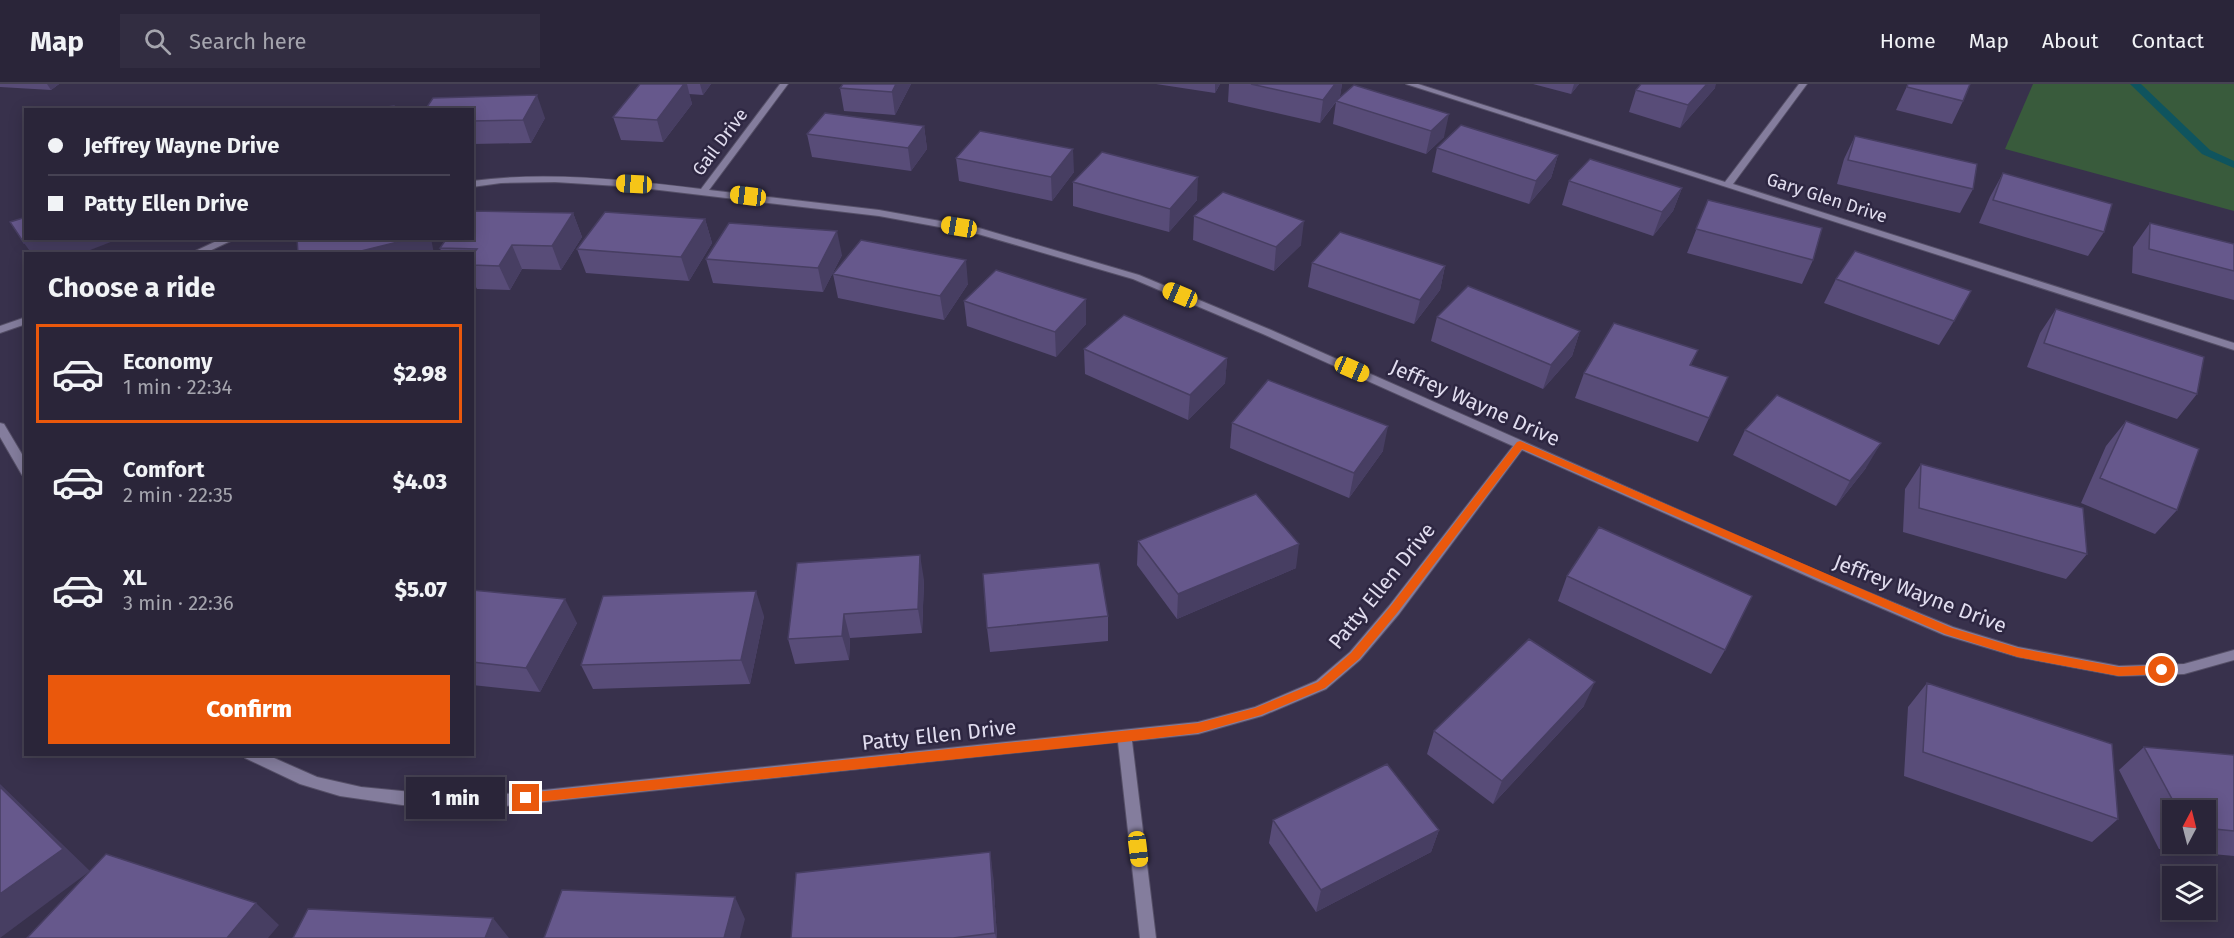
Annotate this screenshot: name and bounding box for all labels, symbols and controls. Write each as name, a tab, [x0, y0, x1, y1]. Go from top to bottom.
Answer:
search box	[120, 14, 540, 68]
text: Map	[30, 25, 84, 58]
icon: search	[141, 25, 174, 58]
text: Search here	[189, 28, 307, 55]
text: Home	[1880, 28, 1936, 54]
text: Map	[1969, 28, 2009, 54]
text: About	[2042, 28, 2099, 54]
text: Contact	[2132, 28, 2204, 54]
street label: Gail Drive	[688, 104, 752, 180]
text: Jeffrey Wayne Drive	[84, 132, 279, 159]
street label: Gary Glen Drive	[1764, 168, 1890, 228]
car	[616, 174, 652, 194]
car	[729, 185, 767, 207]
text: Patty Ellen Drive	[84, 190, 249, 217]
car	[940, 215, 978, 239]
text: Choose a ride	[48, 272, 215, 304]
car	[1160, 280, 1200, 310]
icon: car	[51, 347, 105, 401]
text: Economy	[123, 348, 212, 375]
car	[1332, 353, 1372, 385]
street label: Jeffrey Wayne Drive	[1386, 354, 1564, 452]
text: $2.98	[393, 360, 447, 387]
text: 1 min · 22:34	[123, 375, 232, 399]
icon: car	[51, 455, 105, 509]
text: Comfort	[123, 456, 204, 483]
text: $4.03	[393, 468, 447, 495]
text: 2 min · 22:35	[123, 483, 233, 507]
street label: Patty Ellen Drive	[1323, 517, 1441, 655]
street label: Jeffrey Wayne Drive	[1830, 549, 2010, 639]
icon: car	[51, 563, 105, 617]
text: XL	[123, 564, 147, 591]
text: $5.07	[395, 576, 447, 603]
text: 3 min · 22:36	[123, 591, 234, 615]
route start	[2148, 656, 2175, 683]
button: Confirm	[48, 675, 450, 744]
street label: Patty Ellen Drive	[860, 714, 1018, 756]
callout: 1 min	[406, 777, 505, 819]
route end	[512, 784, 539, 811]
text: 1 min	[432, 786, 479, 810]
north arrow	[2162, 800, 2216, 854]
map controls	[2162, 800, 2216, 920]
car	[1127, 830, 1149, 868]
button: layers	[2162, 866, 2216, 920]

